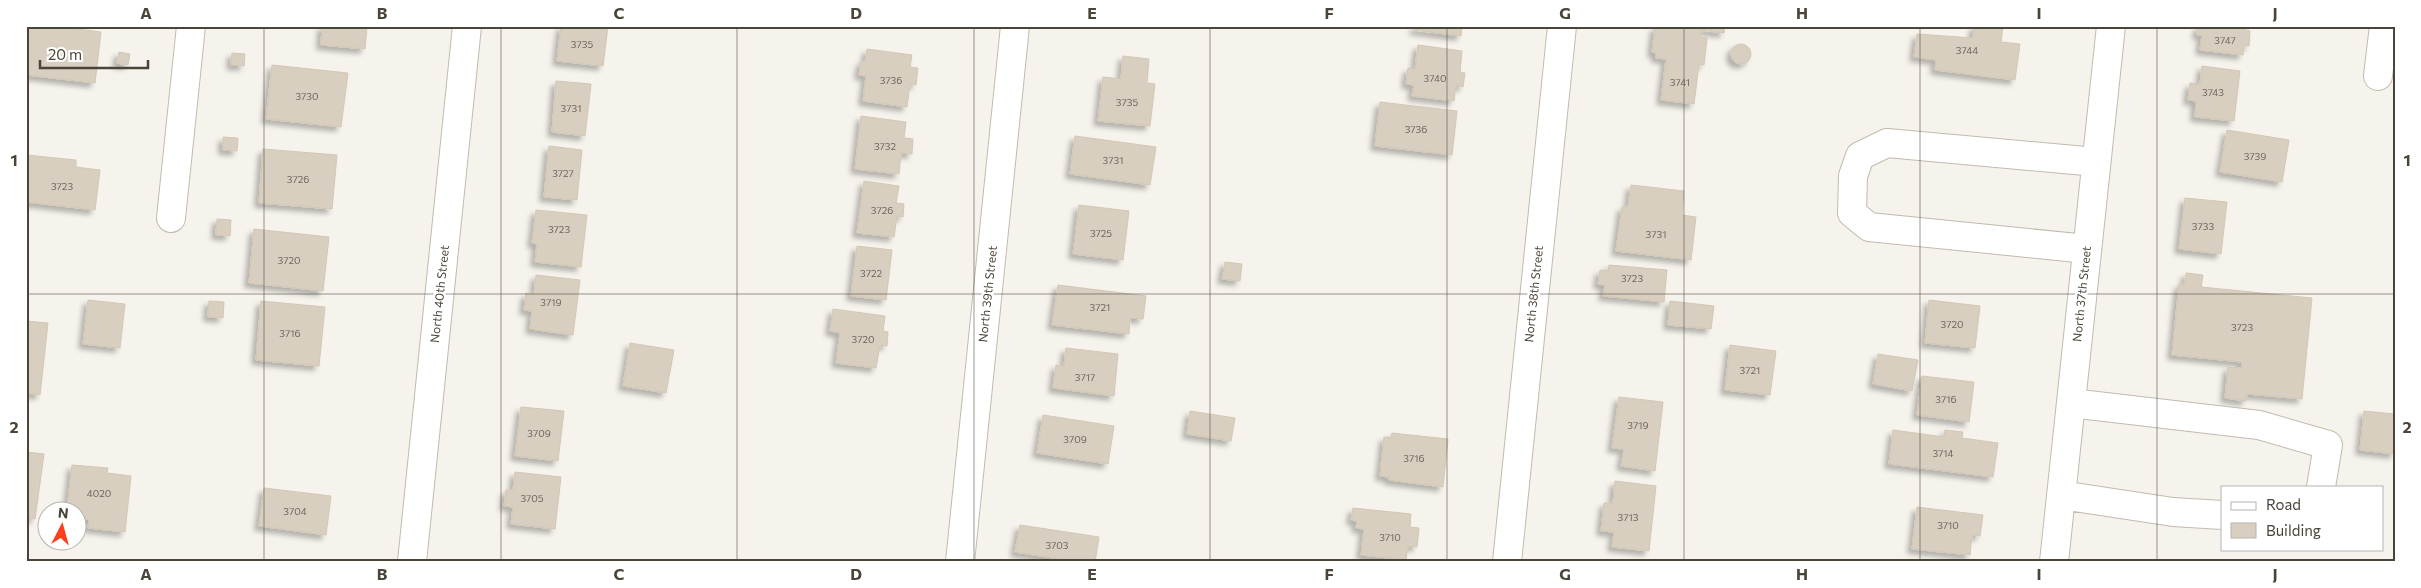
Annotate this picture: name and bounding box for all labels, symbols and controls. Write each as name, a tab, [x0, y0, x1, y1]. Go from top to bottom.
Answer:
text: A	[140, 3, 152, 22]
text: B	[377, 3, 388, 22]
text: C	[614, 3, 625, 22]
text: D	[850, 3, 862, 22]
text: E	[1087, 3, 1097, 22]
text: F	[1324, 3, 1334, 22]
text: G	[1559, 3, 1571, 22]
text: H	[1796, 3, 1808, 22]
text: I	[2036, 3, 2042, 22]
text: J	[2272, 3, 2278, 22]
house number: 3747	[2214, 34, 2236, 46]
scale bar	[40, 38, 148, 70]
house number: 3735	[571, 38, 593, 50]
house number: 3744	[1956, 44, 1978, 56]
text: 20 m	[48, 45, 82, 63]
house number: 3740	[1424, 72, 1446, 84]
house number: 3736	[880, 74, 902, 86]
house number: 3741	[1670, 76, 1690, 88]
house number: 3743	[2202, 86, 2224, 98]
house number: 3730	[295, 90, 319, 102]
house number: 3735	[1116, 96, 1138, 108]
house number: 3731	[561, 102, 581, 114]
house number: 3736	[1405, 123, 1427, 135]
house number: 3732	[874, 140, 897, 152]
text: 1	[10, 150, 18, 169]
house number: 3739	[2244, 150, 2266, 162]
text: 1	[2403, 150, 2411, 169]
house number: 3731	[1103, 154, 1123, 166]
house number: 3727	[552, 167, 574, 179]
house number: 3726	[287, 173, 309, 185]
house number: 3723	[51, 180, 73, 192]
house number: 3726	[871, 204, 893, 216]
house number: 3733	[2192, 220, 2214, 232]
house number: 3723	[548, 223, 570, 235]
house number: 3725	[1090, 227, 1112, 239]
house number: 3731	[1646, 228, 1666, 240]
street label: North 40th Street	[427, 244, 451, 343]
street label: North 39th Street	[975, 245, 999, 343]
street label: North 38th Street	[1521, 245, 1545, 343]
street label: North 37th Street	[2069, 245, 2093, 342]
house number: 3720	[278, 254, 301, 266]
house number: 3722	[860, 267, 882, 279]
house number: 3723	[1621, 272, 1643, 284]
house number: 3719	[540, 296, 562, 308]
house number: 3721	[1090, 301, 1110, 313]
house number: 3720	[1941, 318, 1964, 330]
house number: 3723	[2231, 321, 2253, 333]
house number: 3716	[279, 327, 301, 339]
house number: 3720	[852, 333, 875, 345]
house number: 3721	[1740, 364, 1760, 376]
house number: 3717	[1075, 371, 1095, 383]
house number: 3716	[1935, 393, 1957, 405]
text: 2	[9, 417, 19, 436]
text: 2	[2402, 417, 2412, 436]
house number: 3719	[1627, 419, 1649, 431]
house number: 3709	[527, 427, 551, 439]
house number: 3709	[1063, 433, 1087, 445]
house number: 3714	[1932, 447, 1954, 459]
house number: 3716	[1403, 452, 1425, 464]
legend	[2221, 486, 2384, 550]
house number: 4020	[87, 487, 111, 499]
house number: 3705	[520, 492, 544, 504]
text: Road	[2266, 495, 2301, 513]
north arrow	[38, 500, 88, 550]
text: N	[57, 504, 70, 522]
house number: 3704	[283, 505, 307, 517]
house number: 3713	[1618, 511, 1639, 523]
house number: 3710	[1937, 519, 1959, 531]
text: Building	[2266, 521, 2321, 539]
house number: 3710	[1379, 531, 1401, 543]
house number: 3703	[1045, 539, 1069, 551]
text: A	[140, 564, 152, 583]
text: B	[377, 564, 388, 583]
text: C	[614, 564, 625, 583]
text: D	[850, 564, 862, 583]
text: E	[1087, 564, 1097, 583]
text: F	[1324, 564, 1334, 583]
text: G	[1559, 564, 1571, 583]
text: H	[1796, 564, 1808, 583]
text: I	[2036, 564, 2042, 583]
text: J	[2272, 564, 2278, 583]

